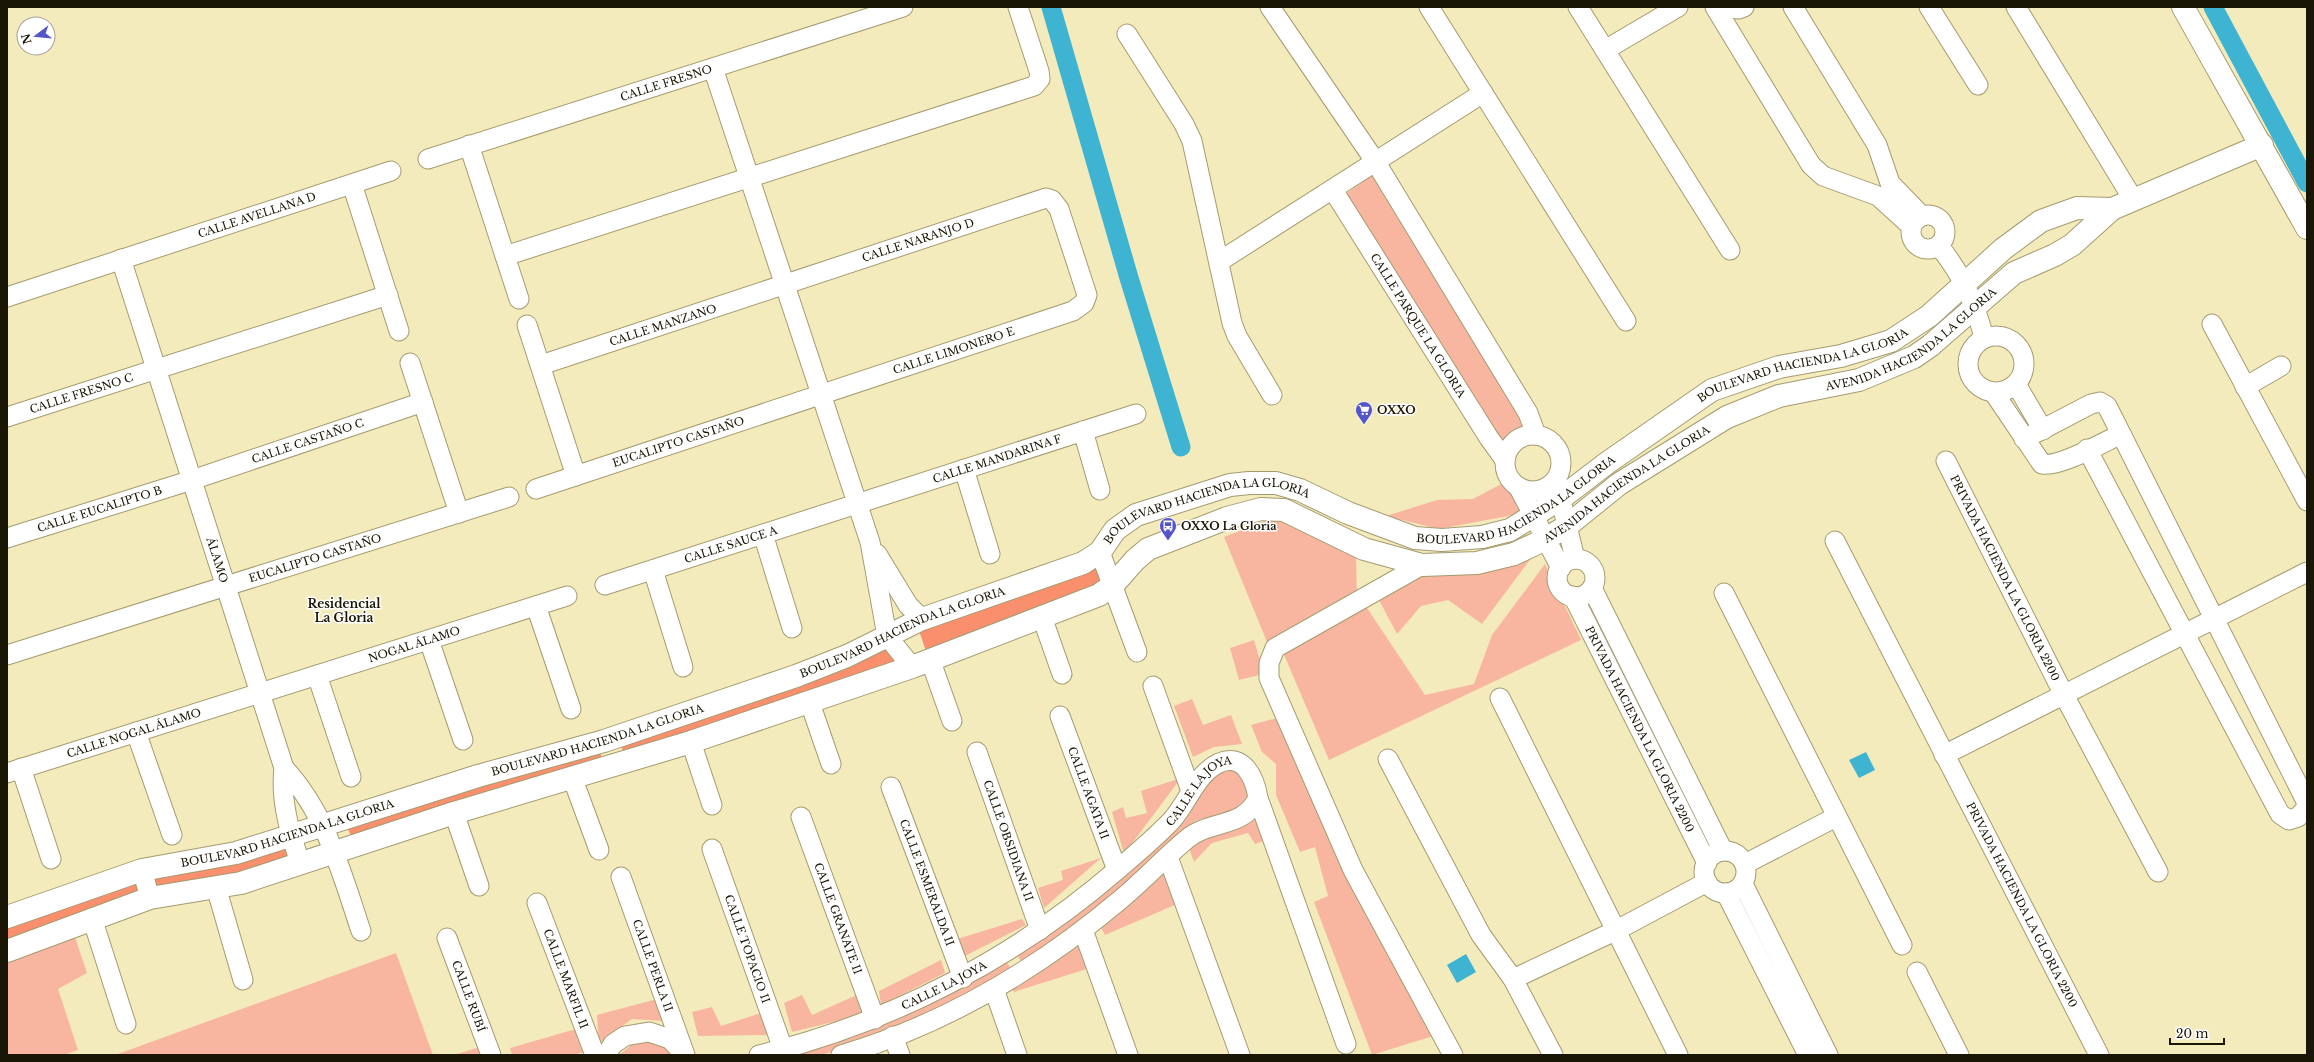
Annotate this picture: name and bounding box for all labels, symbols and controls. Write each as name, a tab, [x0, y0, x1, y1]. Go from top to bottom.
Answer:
north arrow	[16, 16, 56, 56]
text: N	[18, 31, 35, 46]
street label: CALLE FRESNO	[618, 62, 714, 104]
street label: CALLE AVELLANA D	[196, 189, 318, 241]
street label: CALLE NARANJO D	[860, 215, 976, 265]
street label: CALLE PARQUE LA GLORIA	[1367, 251, 1469, 401]
street label: AVENIDA HACIENDA LA GLORIA	[1823, 284, 2000, 394]
street label: CALLE MANZANO	[608, 301, 718, 349]
street label: CALLE LIMONERO E	[891, 324, 1016, 377]
street label: BOULEVARD HACIENDA LA GLORIA	[1694, 325, 1911, 405]
street label: CALLE FRESNO C	[28, 370, 135, 416]
supermarket icon: OXXO	[1354, 400, 1374, 425]
place label: OXXO	[1377, 403, 1416, 417]
street label: EUCALIPTO CASTAÑO	[611, 413, 746, 470]
street label: CALLE CASTAÑO C	[250, 415, 366, 466]
street label: AVENIDA HACIENDA LA GLORIA	[1540, 422, 1713, 546]
street label: CALLE MANDARINA F	[931, 431, 1064, 486]
street label: BOULEVARD HACIENDA LA GLORIA	[1416, 452, 1618, 547]
street label: PRIVADA HACIENDA LA GLORIA 2200	[1947, 473, 2063, 683]
street label: BOULEVARD HACIENDA LA GLORIA	[1101, 476, 1313, 547]
street label: CALLE EUCALIPTO B	[35, 483, 164, 535]
bus stop icon: OXXO La Gloria	[1158, 516, 1178, 541]
place label: OXXO La Gloria	[1181, 519, 1277, 533]
street label: CALLE SAUCE A	[682, 523, 779, 566]
street label: EUCALIPTO CASTAÑO	[247, 531, 383, 585]
street label: ÁLAMO	[203, 534, 231, 585]
street label: BOULEVARD HACIENDA LA GLORIA	[798, 584, 1007, 681]
district label: Residencial La Gloria	[308, 596, 381, 625]
street label: NOGAL ÁLAMO	[366, 623, 462, 665]
street label: PRIVADA HACIENDA LA GLORIA 2200	[1582, 624, 1697, 835]
street label: BOULEVARD HACIENDA LA GLORIA	[490, 701, 706, 779]
street label: CALLE NOGAL ÁLAMO	[65, 705, 203, 761]
street label: CALLE AGATA II	[1065, 745, 1112, 842]
street label: CALLE LA JOYA	[1163, 753, 1233, 829]
street label: CALLE OBSIDIANA II	[980, 778, 1036, 904]
street label: BOULEVARD HACIENDA LA GLORIA	[180, 796, 396, 870]
street label: PRIVADA HACIENDA LA GLORIA 2200	[1963, 800, 2080, 1010]
street label: CALLE ESMERALDA II	[897, 817, 957, 948]
street label: CALLE GRANATE II	[811, 861, 865, 977]
street label: CALLE TOPACIO II	[722, 893, 773, 1006]
street label: CALLE PERLA II	[630, 917, 676, 1014]
street label: CALLE MARFIL II	[541, 927, 591, 1031]
street label: CALLE RUBÍ	[449, 958, 489, 1034]
street label: CALLE LA JOYA	[899, 958, 989, 1013]
scale bar	[2170, 1020, 2224, 1046]
text: 20 m	[2176, 1026, 2208, 1041]

